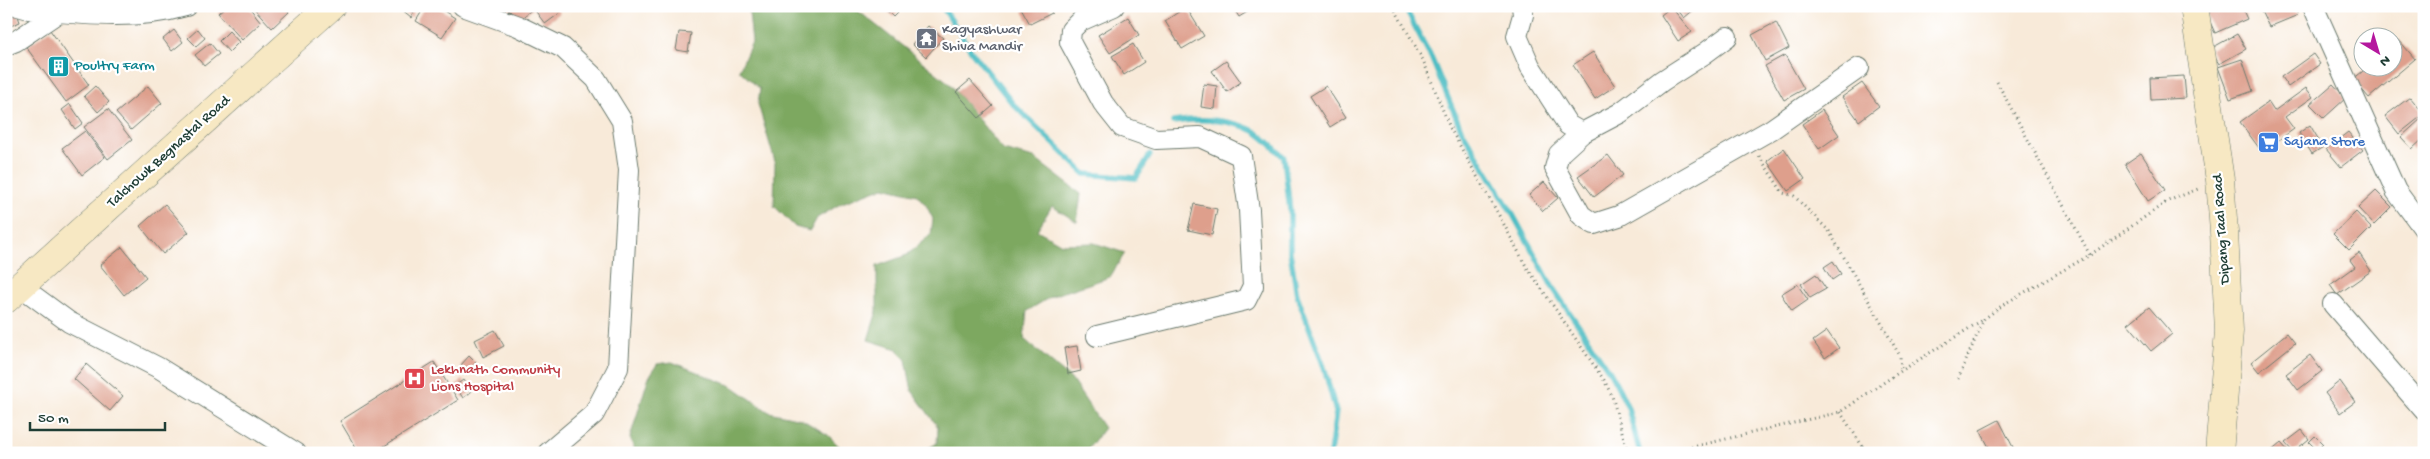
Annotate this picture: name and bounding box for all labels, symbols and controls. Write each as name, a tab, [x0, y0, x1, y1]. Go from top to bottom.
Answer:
place label: Kagyashwar Shiva Mandir	[942, 21, 1024, 56]
temple icon: Kagyashwar Shiva Mandir	[914, 27, 938, 51]
north arrow	[2352, 28, 2402, 78]
text: N	[2376, 51, 2393, 70]
building icon: Poultry Farm	[46, 54, 70, 78]
place label: Poultry Farm	[73, 57, 155, 75]
street label: Talchowk Begnastal Road	[103, 91, 235, 213]
supermarket icon: Sajana Store	[2256, 130, 2280, 154]
place label: Sajana Store	[2284, 133, 2365, 151]
street label: Dipang Taal Road	[2209, 172, 2235, 285]
place label: Lekhnath Community Lions Hospital	[431, 361, 561, 396]
hospital icon: Lekhnath Community Lions Hospital	[403, 367, 427, 391]
scale bar	[30, 399, 165, 431]
text: 50 m	[38, 410, 69, 428]

